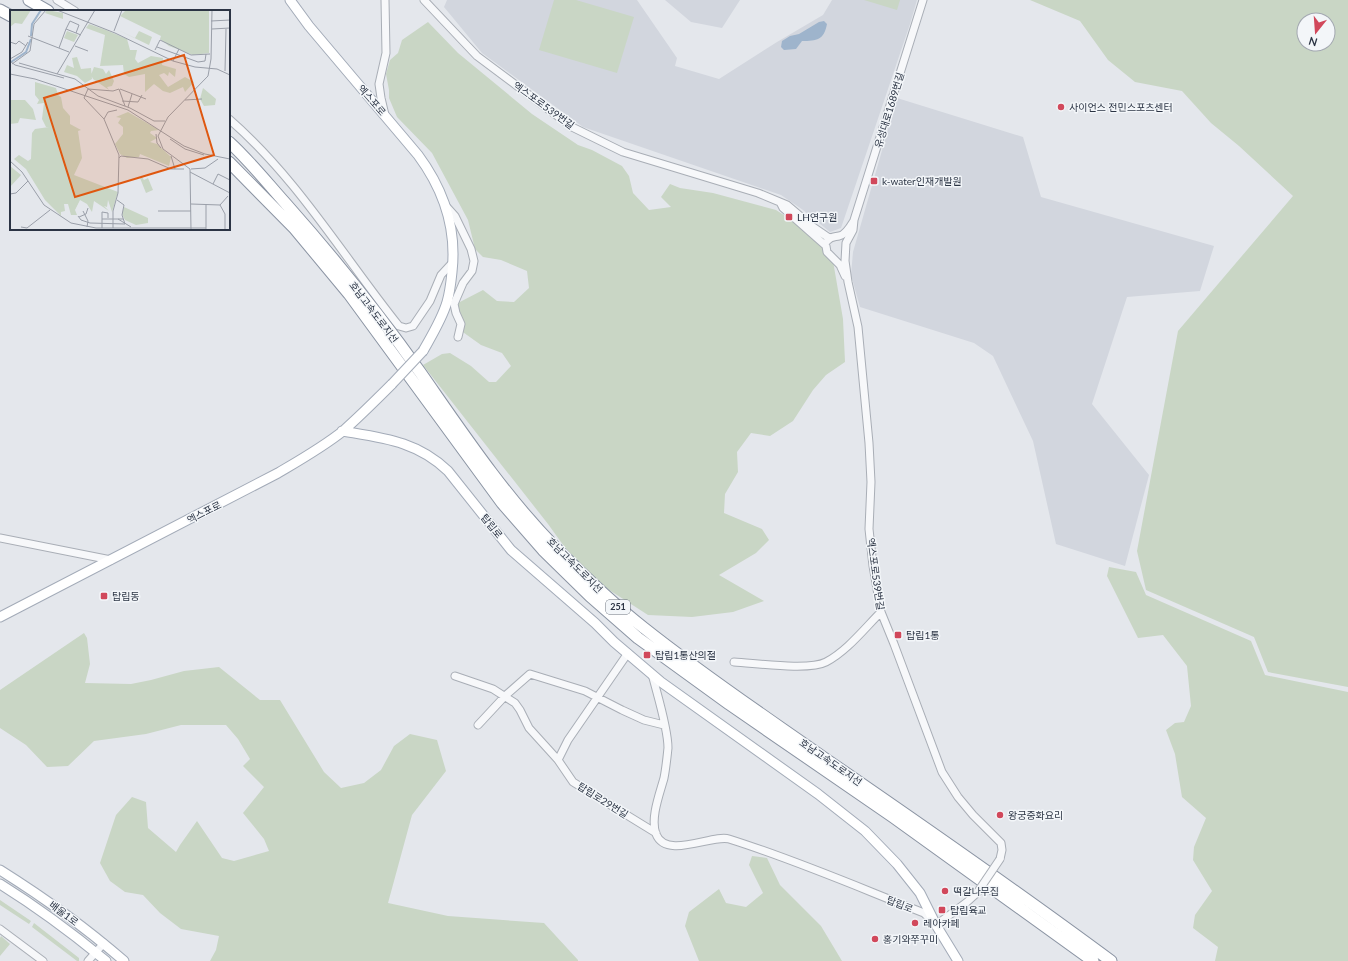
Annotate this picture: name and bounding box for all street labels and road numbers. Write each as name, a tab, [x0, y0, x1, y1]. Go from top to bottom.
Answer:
street label: 유성대로1689번길	[872, 71, 906, 149]
street label: 엑스포로539번길	[511, 79, 577, 131]
street label: 엑스포로	[355, 82, 389, 118]
street label: 호남고속도로지선	[347, 279, 401, 345]
street label: 엑스포로	[185, 498, 223, 526]
street label: 탑립로	[479, 511, 505, 541]
street label: 호남고속도로지선	[545, 535, 605, 595]
street label: 엑스포로539번길	[865, 537, 887, 611]
road number: 251	[606, 600, 630, 614]
street label: 호남고속도로지선	[797, 736, 865, 788]
street label: 탑립로29번길	[575, 780, 631, 820]
street label: 탑립로	[885, 893, 915, 915]
street label: 배울1로	[47, 898, 81, 928]

